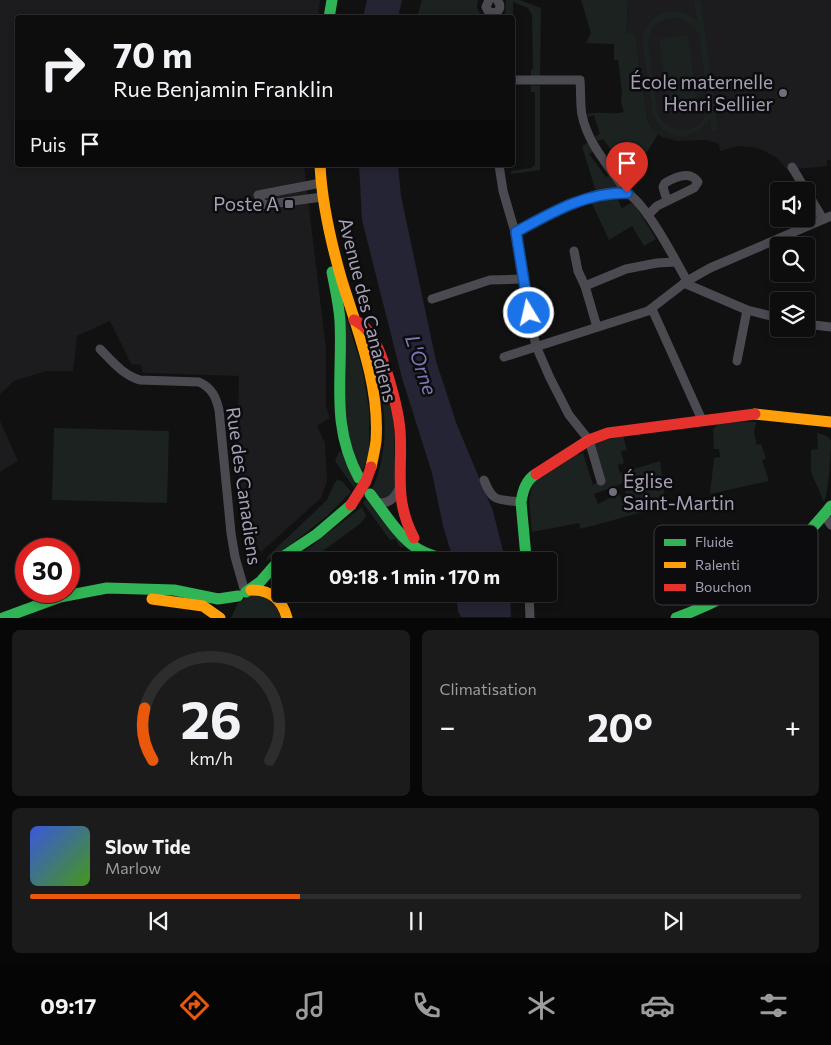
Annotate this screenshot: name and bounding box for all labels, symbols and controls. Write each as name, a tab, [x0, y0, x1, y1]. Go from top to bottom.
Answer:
text: 70 m	[113, 32, 193, 75]
icon: right	[30, 35, 95, 100]
place label: École maternelle Henri Selliier	[630, 70, 773, 115]
text: Rue Benjamin Franklin	[113, 75, 334, 102]
marker: École maternelle Henri Selliier	[777, 87, 789, 99]
icon: arrive	[76, 130, 104, 158]
text: Puis	[30, 133, 66, 156]
pin	[606, 142, 648, 193]
icon: arrive	[613, 149, 641, 177]
map controls	[770, 182, 815, 337]
button: sound	[770, 182, 815, 227]
place label: Poste A	[213, 192, 279, 215]
marker: Poste A	[283, 198, 295, 210]
street label: Avenue des Canadiens	[334, 215, 403, 405]
button: search	[770, 237, 815, 282]
position arrow	[502, 286, 554, 338]
button: layers	[770, 292, 815, 337]
water label: L'Orne	[401, 332, 443, 398]
street label: Rue des Canadiens	[222, 405, 267, 566]
place label: Église Saint-Martin	[623, 469, 735, 514]
marker: Église Saint-Martin	[607, 486, 619, 498]
legend	[654, 525, 818, 605]
text: Fluide	[695, 533, 733, 550]
speed limit sign: 30	[15, 538, 80, 603]
text: Ralenti	[695, 556, 740, 573]
text: 09:18 · 1 min · 170 m	[329, 565, 500, 588]
text: Bouchon	[695, 578, 752, 595]
text: Climatisation	[440, 679, 537, 698]
text: 26	[180, 686, 241, 750]
text: 20°	[587, 703, 653, 750]
text: −	[440, 709, 455, 743]
text: +	[785, 709, 801, 743]
text: km/h	[189, 747, 232, 769]
text: Slow Tide	[105, 835, 191, 858]
text: Marlow	[105, 858, 161, 877]
icon: previous	[145, 907, 173, 935]
icon: pause	[402, 907, 430, 935]
icon: next	[659, 907, 687, 935]
icon: directions	[177, 988, 212, 1023]
icon: music	[293, 988, 328, 1023]
icon: phone	[409, 988, 444, 1023]
icon: climate	[524, 988, 559, 1023]
icon: car	[640, 988, 675, 1023]
icon: filters	[756, 988, 791, 1023]
text: 09:17	[40, 992, 96, 1019]

